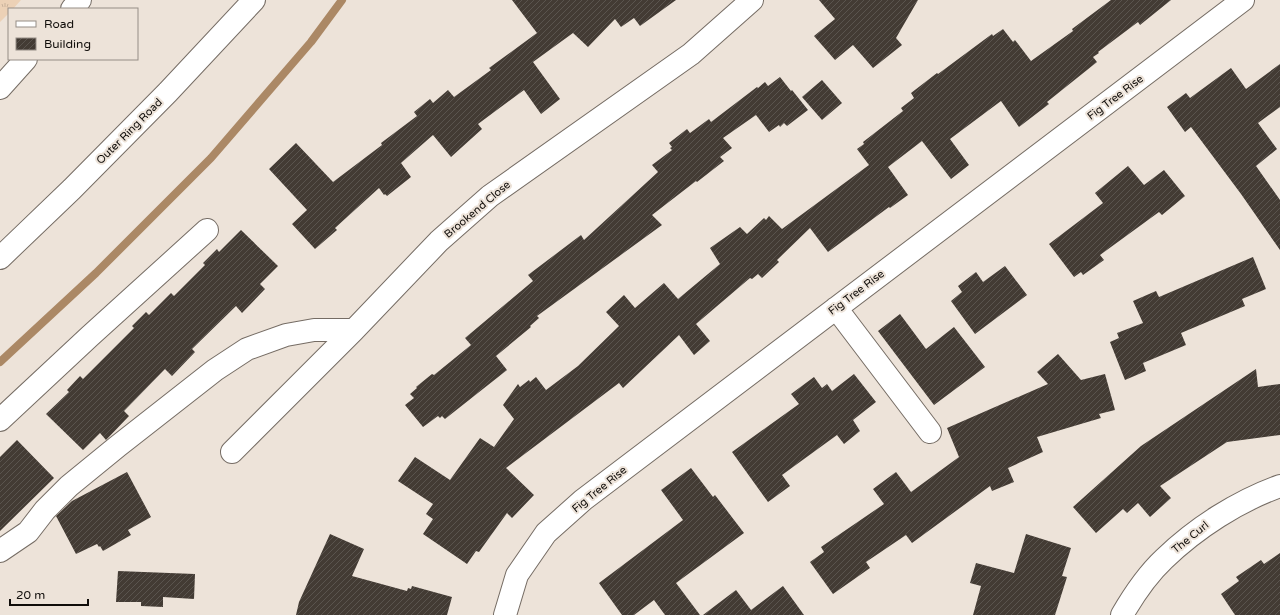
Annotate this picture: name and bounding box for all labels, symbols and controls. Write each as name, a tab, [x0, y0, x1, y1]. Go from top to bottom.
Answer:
legend	[8, 8, 138, 60]
text: Road	[44, 17, 74, 31]
text: Building	[44, 37, 91, 51]
street label: Fig Tree Rise	[1085, 72, 1146, 123]
street label: Outer Ring Road	[94, 96, 165, 167]
street label: Brookend Close	[442, 178, 513, 241]
street label: Fig Tree Rise	[826, 267, 887, 318]
street label: Fig Tree Rise	[569, 463, 629, 515]
street label: The Curl	[1169, 519, 1211, 556]
scale bar	[10, 581, 88, 607]
text: 20 m	[16, 588, 45, 602]

